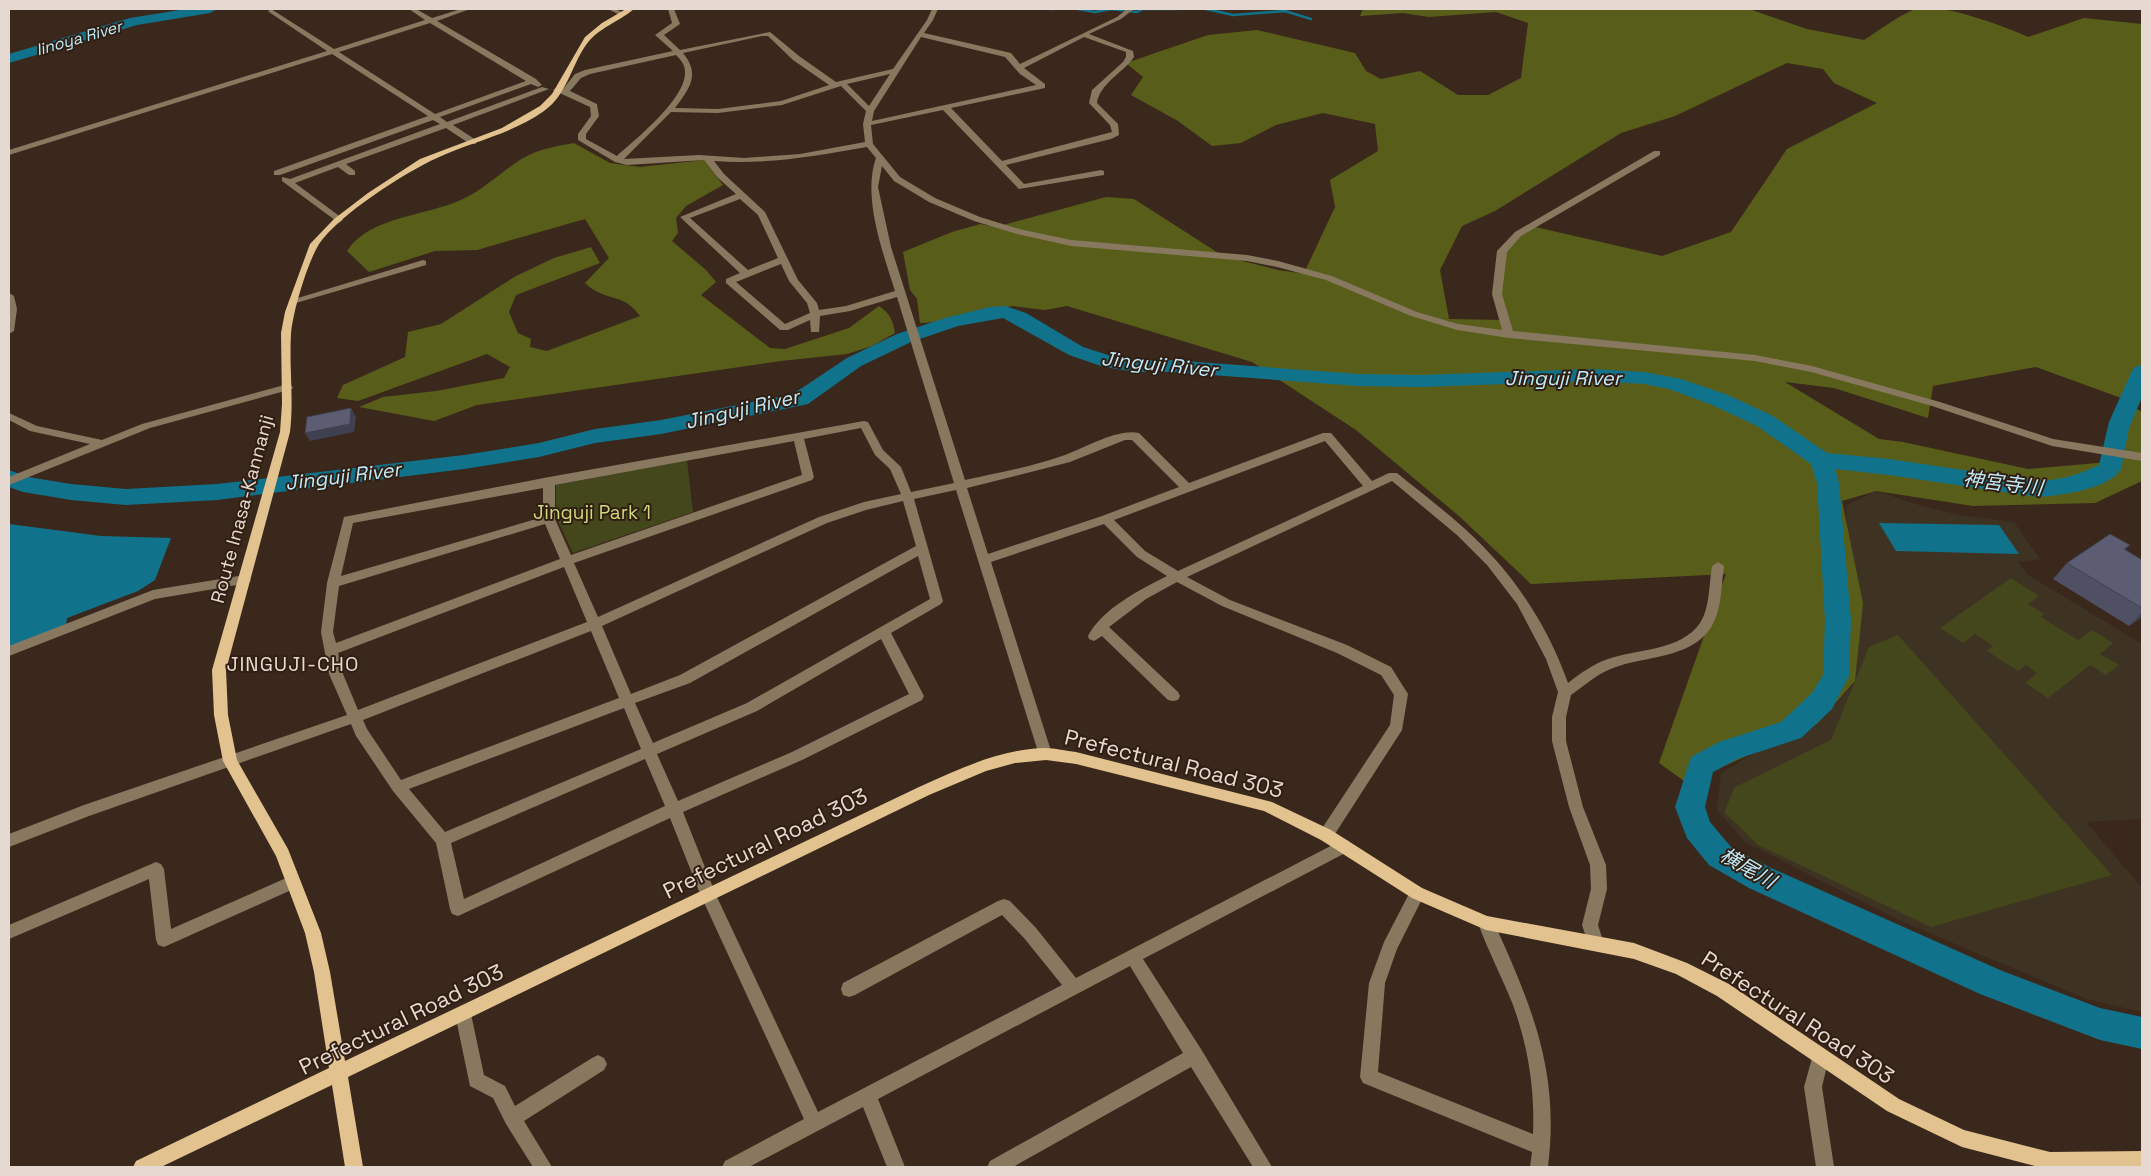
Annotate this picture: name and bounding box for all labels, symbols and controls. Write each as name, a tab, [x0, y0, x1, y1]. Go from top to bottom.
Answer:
water label: Iinoya River	[34, 15, 126, 60]
water label: Jinguji River	[1100, 345, 1221, 383]
water label: Jinguji River	[1505, 365, 1624, 391]
water label: Jinguji River	[682, 383, 804, 435]
street label: Route Inasa-Kannanji	[205, 412, 279, 606]
water label: Jinguji River	[284, 456, 405, 496]
water label: 神宮寺川	[1962, 465, 2046, 501]
park label: Jinguji Park 1	[533, 500, 651, 525]
district label: JINGUJI-CHO	[227, 651, 359, 677]
street label: Prefectural Road 303	[1062, 722, 1286, 804]
street label: Prefectural Road 303	[658, 781, 872, 905]
water label: 横尾川	[1716, 842, 1782, 895]
street label: Prefectural Road 303	[1696, 944, 1900, 1090]
street label: Prefectural Road 303	[294, 957, 508, 1081]

